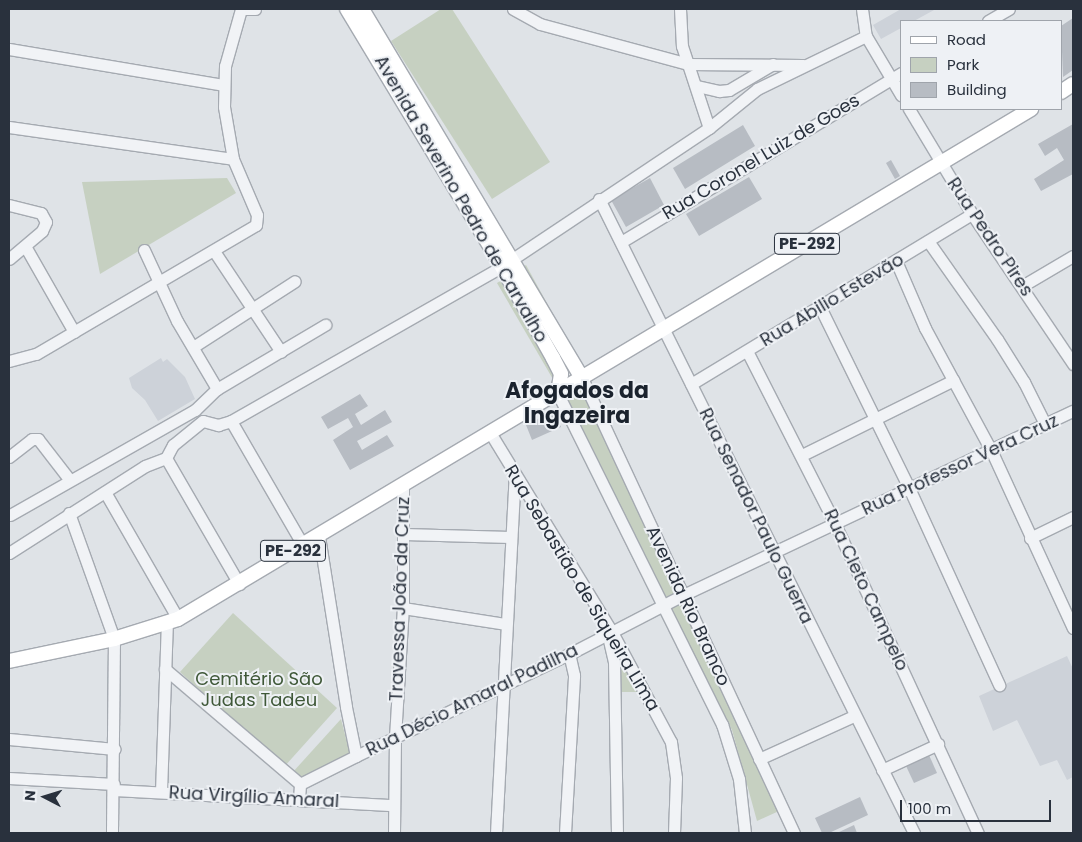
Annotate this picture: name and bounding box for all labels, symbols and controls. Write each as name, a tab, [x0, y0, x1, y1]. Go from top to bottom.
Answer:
legend	[900, 20, 1062, 110]
text: Road	[947, 29, 986, 50]
street label: Avenida Severino Pedro de Carvalho	[370, 52, 552, 346]
text: Park	[947, 54, 979, 75]
text: Building	[947, 79, 1007, 100]
street label: Rua Coronel Luiz de Goes	[659, 90, 863, 224]
street label: Rua Pedro Pires	[942, 174, 1038, 300]
road number: PE-292	[773, 230, 841, 258]
street label: Rua Abilio Estevão	[756, 249, 908, 351]
district label: Afogados da Ingazeira	[505, 377, 649, 428]
street label: Rua Senador Paulo Guerra	[694, 405, 818, 627]
street label: Rua Professor Vera Cruz	[858, 410, 1062, 520]
street label: Rua Sebastião de Siqueira Lima	[500, 461, 664, 715]
street label: Travessa João da Cruz	[386, 496, 414, 702]
street label: Rua Cleto Campelo	[819, 506, 913, 674]
street label: Avenida Rio Branco	[641, 523, 735, 689]
road number: PE-292	[259, 538, 327, 564]
street label: Rua Décio Amaral Padilha	[362, 639, 582, 761]
park label: Cemitério São Judas Tadeu	[195, 669, 323, 712]
north arrow	[20, 772, 70, 822]
street label: Rua Virgílio Amaral	[168, 782, 340, 812]
text: N	[20, 790, 40, 802]
scale bar	[902, 790, 1053, 822]
text: 100 m	[908, 798, 951, 819]

